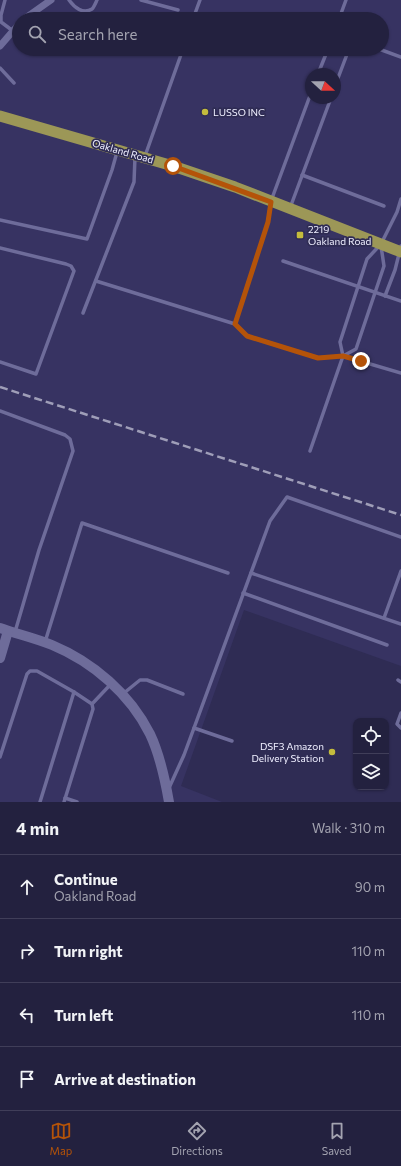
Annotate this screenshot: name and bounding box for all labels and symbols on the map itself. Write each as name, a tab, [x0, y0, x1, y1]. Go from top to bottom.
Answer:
north arrow	[305, 68, 341, 104]
place label: LUSSO INC	[213, 106, 265, 118]
marker: LUSSO INC	[200, 107, 210, 117]
street label: Oakland Road	[91, 136, 155, 166]
route start	[164, 157, 182, 175]
place label: 2219 Oakland Road	[308, 223, 372, 247]
marker: 2219 Oakland Road	[295, 230, 305, 240]
route end	[352, 352, 370, 370]
place label: DSF3 Amazon Delivery Station	[251, 740, 324, 764]
marker: DSF3 Amazon Delivery Station	[327, 747, 337, 757]

